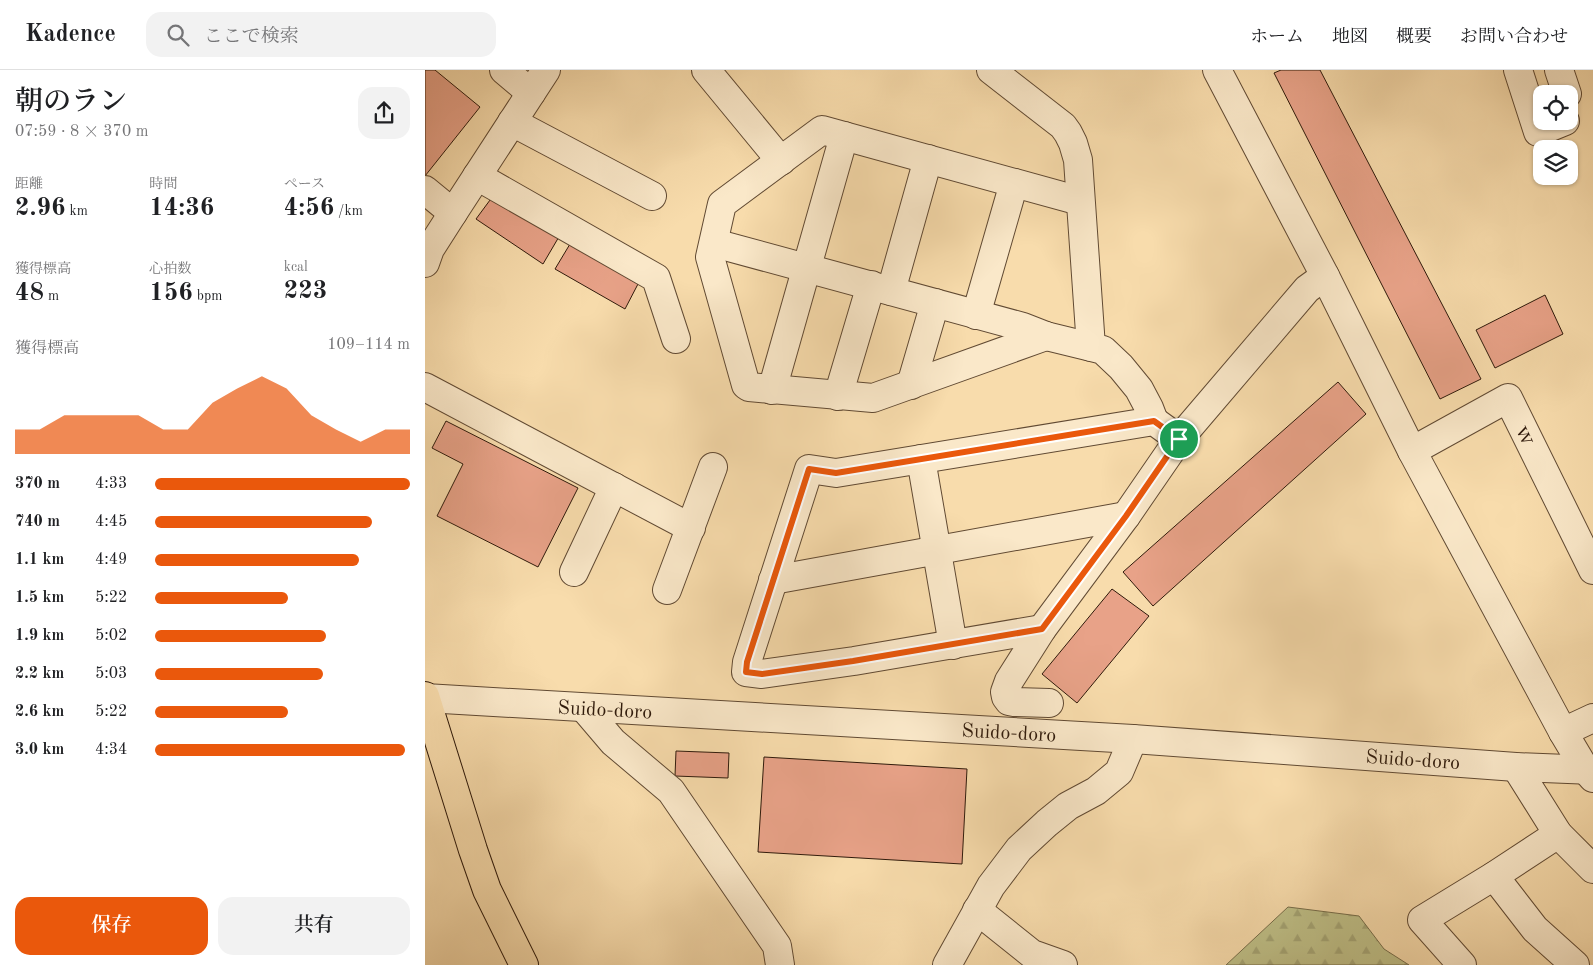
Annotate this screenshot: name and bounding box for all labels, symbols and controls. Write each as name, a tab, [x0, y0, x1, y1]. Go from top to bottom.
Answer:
search box	[146, 12, 496, 57]
icon: search	[164, 21, 192, 49]
text: Kadence	[25, 23, 116, 47]
text: ここで検索	[204, 28, 299, 47]
text: ホーム	[1250, 28, 1304, 46]
text: 地図	[1332, 28, 1368, 46]
text: 概要	[1396, 28, 1432, 46]
text: お問い合わせ	[1460, 28, 1568, 46]
map controls	[1533, 85, 1578, 185]
button: locate	[1533, 85, 1578, 130]
button: share	[358, 87, 410, 139]
text: 朝のラン	[15, 89, 127, 117]
text: 07:59 · 8 × 370 m	[15, 124, 148, 140]
button: layers	[1533, 140, 1578, 185]
text: 距離	[15, 177, 43, 191]
text: 時間	[149, 177, 177, 191]
text: ペース	[284, 177, 325, 191]
text: 2.96	[15, 196, 66, 221]
text: 14:36	[149, 196, 214, 221]
text: 4:56	[284, 196, 334, 221]
text: km	[66, 204, 88, 218]
text: /km	[334, 204, 363, 218]
text: kcal	[284, 260, 308, 274]
text: 獲得標高	[15, 262, 71, 276]
text: 心拍数	[149, 262, 191, 276]
text: 223	[284, 279, 327, 304]
text: 48	[15, 281, 44, 306]
text: 156	[149, 281, 193, 306]
text: m	[44, 289, 59, 303]
text: bpm	[193, 289, 222, 303]
text: 109–114 m	[327, 337, 410, 353]
text: 獲得標高	[15, 341, 79, 357]
pin	[1158, 418, 1200, 460]
street label: ｗ	[1511, 423, 1538, 449]
icon: arrive	[1165, 425, 1193, 453]
text: 370 m	[15, 476, 60, 492]
text: 4:33	[95, 476, 127, 492]
text: 740 m	[15, 514, 60, 530]
text: 4:45	[95, 514, 127, 530]
text: 1.1 km	[15, 552, 64, 568]
text: 4:49	[95, 552, 127, 568]
text: 1.5 km	[15, 590, 64, 606]
text: 5:22	[95, 590, 127, 606]
text: 1.9 km	[15, 628, 64, 644]
text: 5:02	[95, 628, 127, 644]
text: 2.2 km	[15, 666, 64, 682]
text: 5:03	[95, 666, 127, 682]
street label: Suido-doro	[557, 699, 653, 723]
text: 2.6 km	[15, 704, 64, 720]
text: 5:22	[95, 704, 127, 720]
street label: Suido-doro	[961, 722, 1057, 746]
text: 3.0 km	[15, 742, 64, 758]
text: 4:34	[95, 742, 127, 758]
street label: Suido-doro	[1365, 748, 1461, 774]
button: 保存	[15, 897, 208, 955]
button: 共有	[218, 897, 410, 955]

